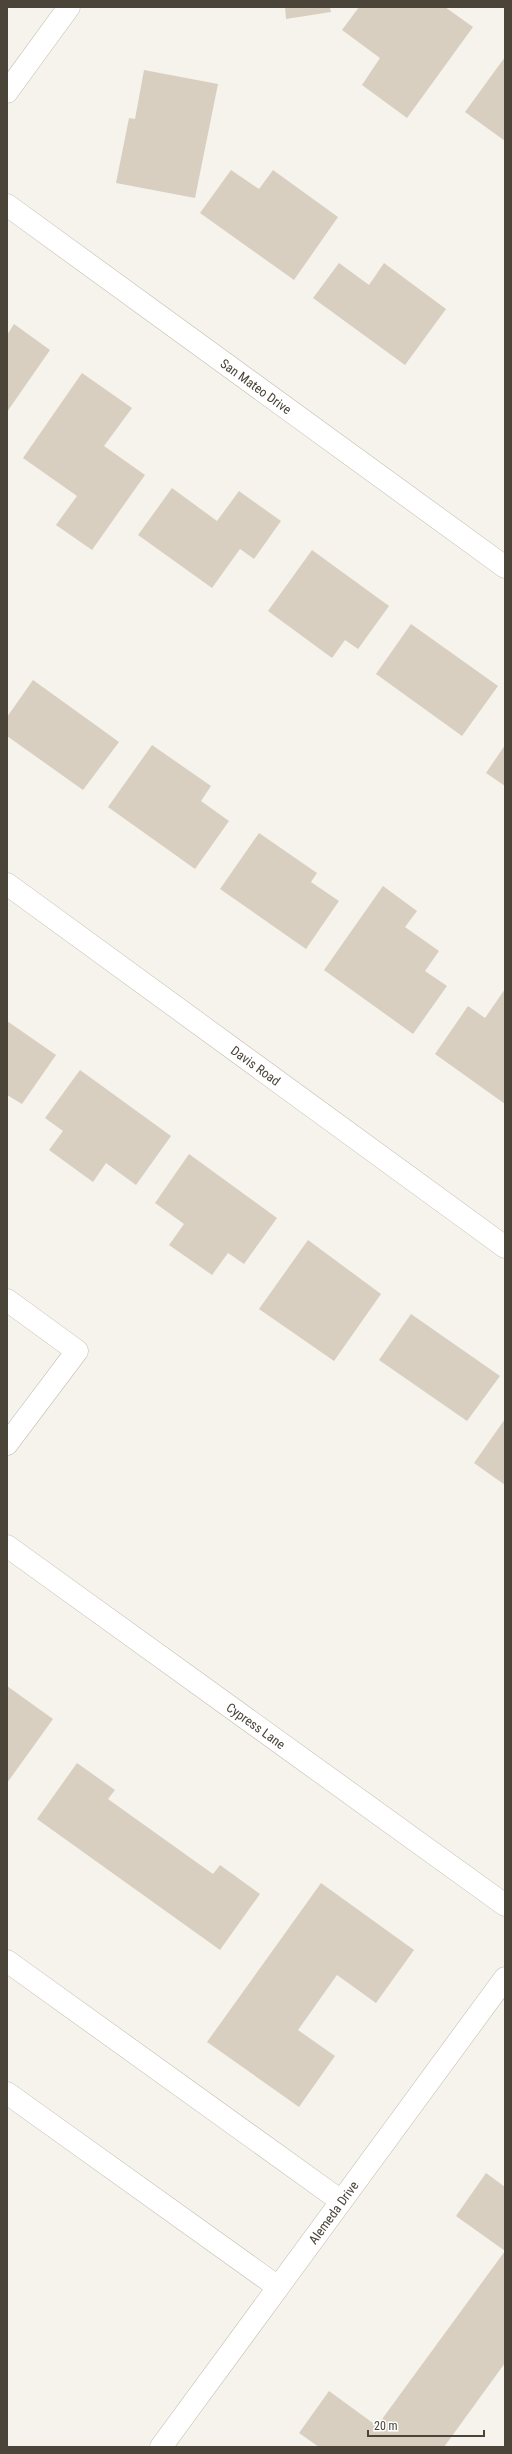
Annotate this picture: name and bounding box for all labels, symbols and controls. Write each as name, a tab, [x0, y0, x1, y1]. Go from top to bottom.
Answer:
street label: San Mateo Drive	[218, 356, 294, 417]
street label: Davis Road	[228, 1043, 283, 1089]
street label: Cypress Lane	[223, 1700, 288, 1752]
street label: Alemeda Drive	[306, 2178, 361, 2247]
scale bar	[368, 2412, 484, 2438]
text: 20 m	[374, 2419, 398, 2433]

